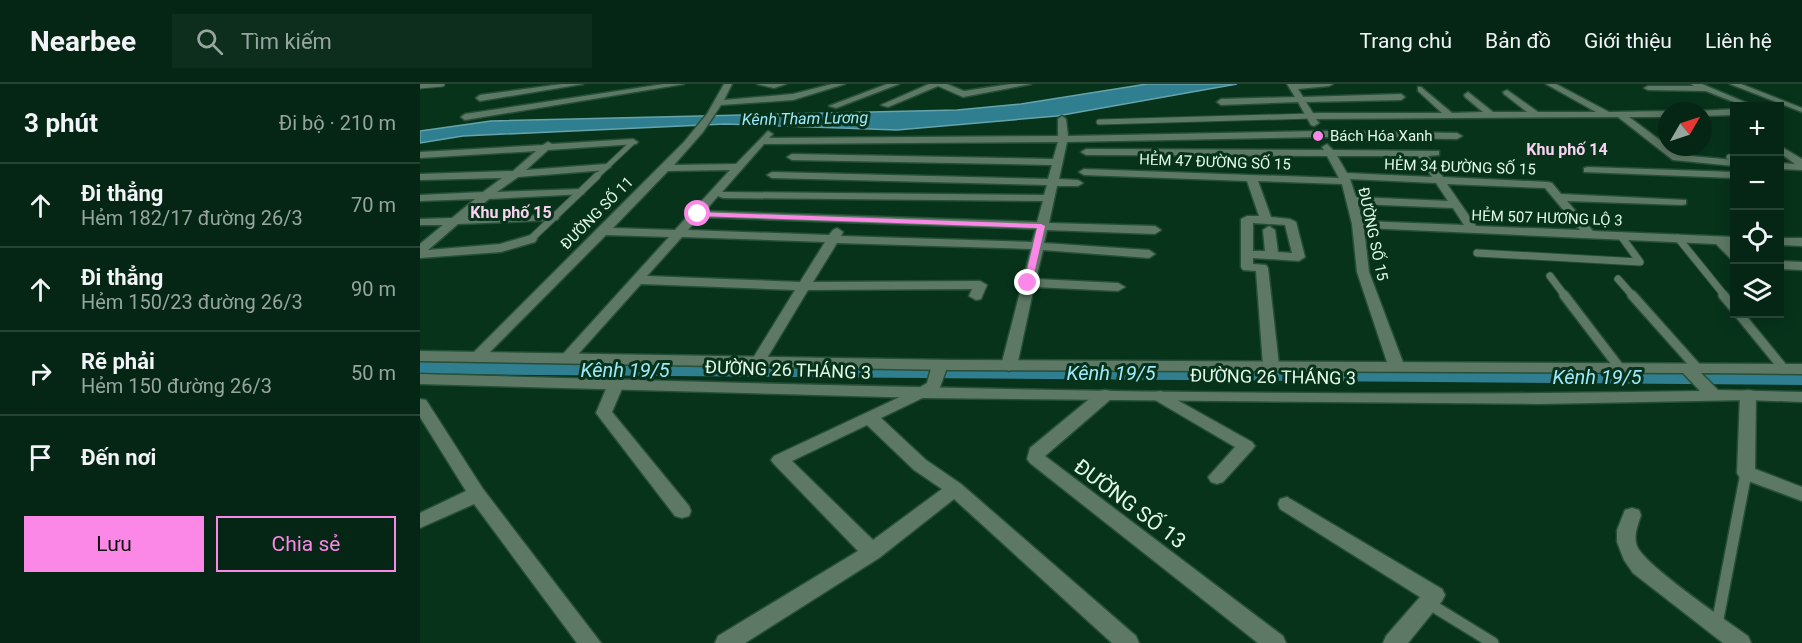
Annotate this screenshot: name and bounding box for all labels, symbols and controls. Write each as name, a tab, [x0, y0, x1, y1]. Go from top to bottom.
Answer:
search box	[172, 14, 592, 68]
text: Nearbee	[30, 25, 136, 58]
icon: search	[193, 25, 226, 58]
text: Tìm kiếm	[241, 29, 332, 54]
text: Trang chủ	[1359, 29, 1452, 53]
text: Bản đồ	[1485, 29, 1551, 53]
text: Giới thiệu	[1584, 29, 1672, 53]
text: Liên hệ	[1705, 29, 1772, 53]
north arrow	[1658, 102, 1712, 156]
map controls	[1730, 102, 1784, 318]
button: +	[1730, 102, 1784, 156]
text: 3 phút	[24, 108, 98, 138]
water label: Kênh Tham Lương	[742, 108, 868, 129]
text: Đi bộ · 210 m	[279, 111, 396, 135]
place label: Bách Hóa Xanh	[1330, 127, 1433, 145]
marker: Bách Hóa Xanh	[1311, 129, 1325, 143]
district label: Khu phố 14	[1526, 140, 1608, 159]
street label: HẺM 47 ĐƯỜNG SỐ 15	[1139, 149, 1291, 174]
street label: HẺM 34 ĐƯỜNG SỐ 15	[1384, 154, 1536, 179]
button: −	[1730, 156, 1784, 210]
street label: ĐƯỜNG SỐ 11	[556, 172, 637, 253]
text: Đi thẳng	[81, 181, 163, 206]
street label: ĐƯỜNG SỐ 15	[1354, 185, 1393, 282]
icon: ahead	[24, 189, 57, 222]
text: 70 m	[351, 193, 396, 217]
route start	[684, 200, 710, 226]
district label: Khu phố 15	[470, 203, 552, 222]
street label: HẺM 507 HƯƠNG LỘ 3	[1471, 205, 1623, 230]
text: Hẻm 182/17 đường 26/3	[81, 206, 303, 230]
button: locate	[1730, 210, 1784, 264]
button: layers	[1730, 264, 1784, 318]
text: Đi thẳng	[81, 265, 163, 290]
route end	[1014, 269, 1040, 295]
icon: ahead	[24, 273, 57, 306]
text: 90 m	[351, 277, 396, 301]
text: Hẻm 150/23 đường 26/3	[81, 290, 303, 314]
text: Rẽ phải	[81, 349, 155, 374]
street label: ĐƯỜNG 26 THÁNG 3	[705, 356, 871, 383]
icon: right	[24, 357, 57, 390]
water label: Kênh 19/5	[580, 358, 671, 382]
text: 50 m	[351, 361, 396, 385]
water label: Kênh 19/5	[1066, 361, 1157, 385]
street label: ĐƯỜNG 26 THÁNG 3	[1190, 365, 1356, 388]
water label: Kênh 19/5	[1552, 365, 1643, 389]
text: Hẻm 150 đường 26/3	[81, 374, 272, 398]
icon: arrive	[24, 441, 57, 474]
text: Đến nơi	[81, 445, 156, 470]
street label: ĐƯỜNG SỐ 13	[1070, 453, 1191, 554]
button: Lưu	[24, 516, 204, 572]
button: Chia sẻ	[216, 516, 396, 572]

